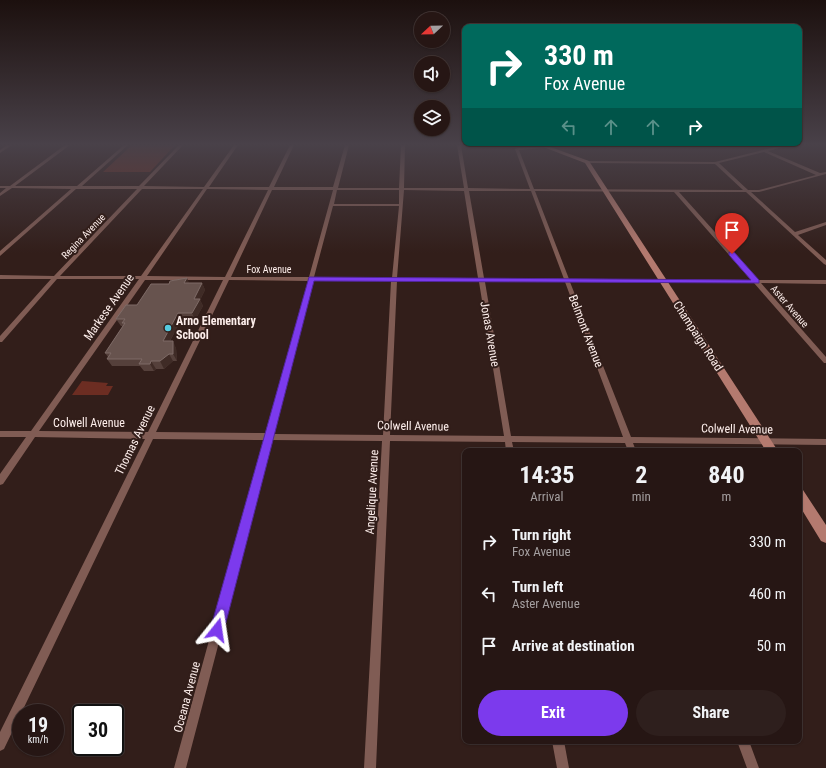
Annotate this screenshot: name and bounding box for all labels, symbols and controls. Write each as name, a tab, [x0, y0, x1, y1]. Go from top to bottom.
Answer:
north arrow	[414, 12, 450, 48]
map controls	[414, 12, 450, 136]
text: 330 m	[544, 39, 614, 72]
icon: right	[478, 40, 530, 92]
button: sound	[414, 56, 450, 92]
text: Fox Avenue	[544, 73, 625, 94]
button: layers	[414, 100, 450, 136]
icon: left	[558, 116, 580, 138]
icon: ahead	[600, 116, 622, 138]
icon: ahead	[642, 116, 664, 138]
icon: right	[684, 116, 706, 138]
street label: Regina Avenue	[59, 211, 108, 261]
pin	[715, 213, 749, 254]
icon: arrive	[721, 219, 743, 241]
street label: Fox Avenue	[246, 264, 292, 275]
street label: Markese Avenue	[81, 271, 137, 343]
street label: Aster Avenue	[768, 283, 811, 330]
street label: Belmont Avenue	[566, 293, 606, 370]
street label: Champaign Road	[670, 298, 726, 374]
street label: Jonas Avenue	[477, 300, 503, 368]
place label: Arno Elementary School	[176, 314, 256, 342]
marker: Arno Elementary School	[163, 323, 173, 333]
street label: Thomas Avenue	[112, 403, 158, 477]
street label: Colwell Avenue	[53, 416, 125, 430]
street label: Colwell Avenue	[377, 418, 449, 434]
street label: Colwell Avenue	[701, 421, 773, 437]
street label: Angelique Avenue	[363, 449, 381, 535]
text: 14:35	[519, 461, 574, 489]
text: 2	[635, 461, 647, 489]
text: 840	[708, 461, 745, 489]
text: Arrival	[530, 489, 563, 504]
text: min	[632, 489, 651, 504]
text: m	[722, 489, 731, 504]
text: Turn right	[512, 526, 571, 544]
icon: right	[478, 531, 500, 553]
text: 330 m	[749, 533, 786, 551]
text: Fox Avenue	[512, 544, 571, 559]
text: Turn left	[512, 578, 563, 596]
icon: left	[478, 583, 500, 605]
text: 460 m	[749, 585, 786, 603]
text: Aster Avenue	[512, 596, 580, 611]
position arrow	[196, 609, 238, 651]
icon: arrive	[478, 635, 500, 657]
text: Arrive at destination	[512, 637, 635, 655]
text: 50 m	[756, 637, 786, 655]
street label: Oceana Avenue	[171, 660, 203, 734]
button: Exit	[478, 690, 628, 736]
button: Share	[636, 690, 786, 736]
speed limit sign: 30	[72, 704, 124, 756]
text: 19	[28, 713, 48, 737]
text: km/h	[28, 734, 48, 745]

